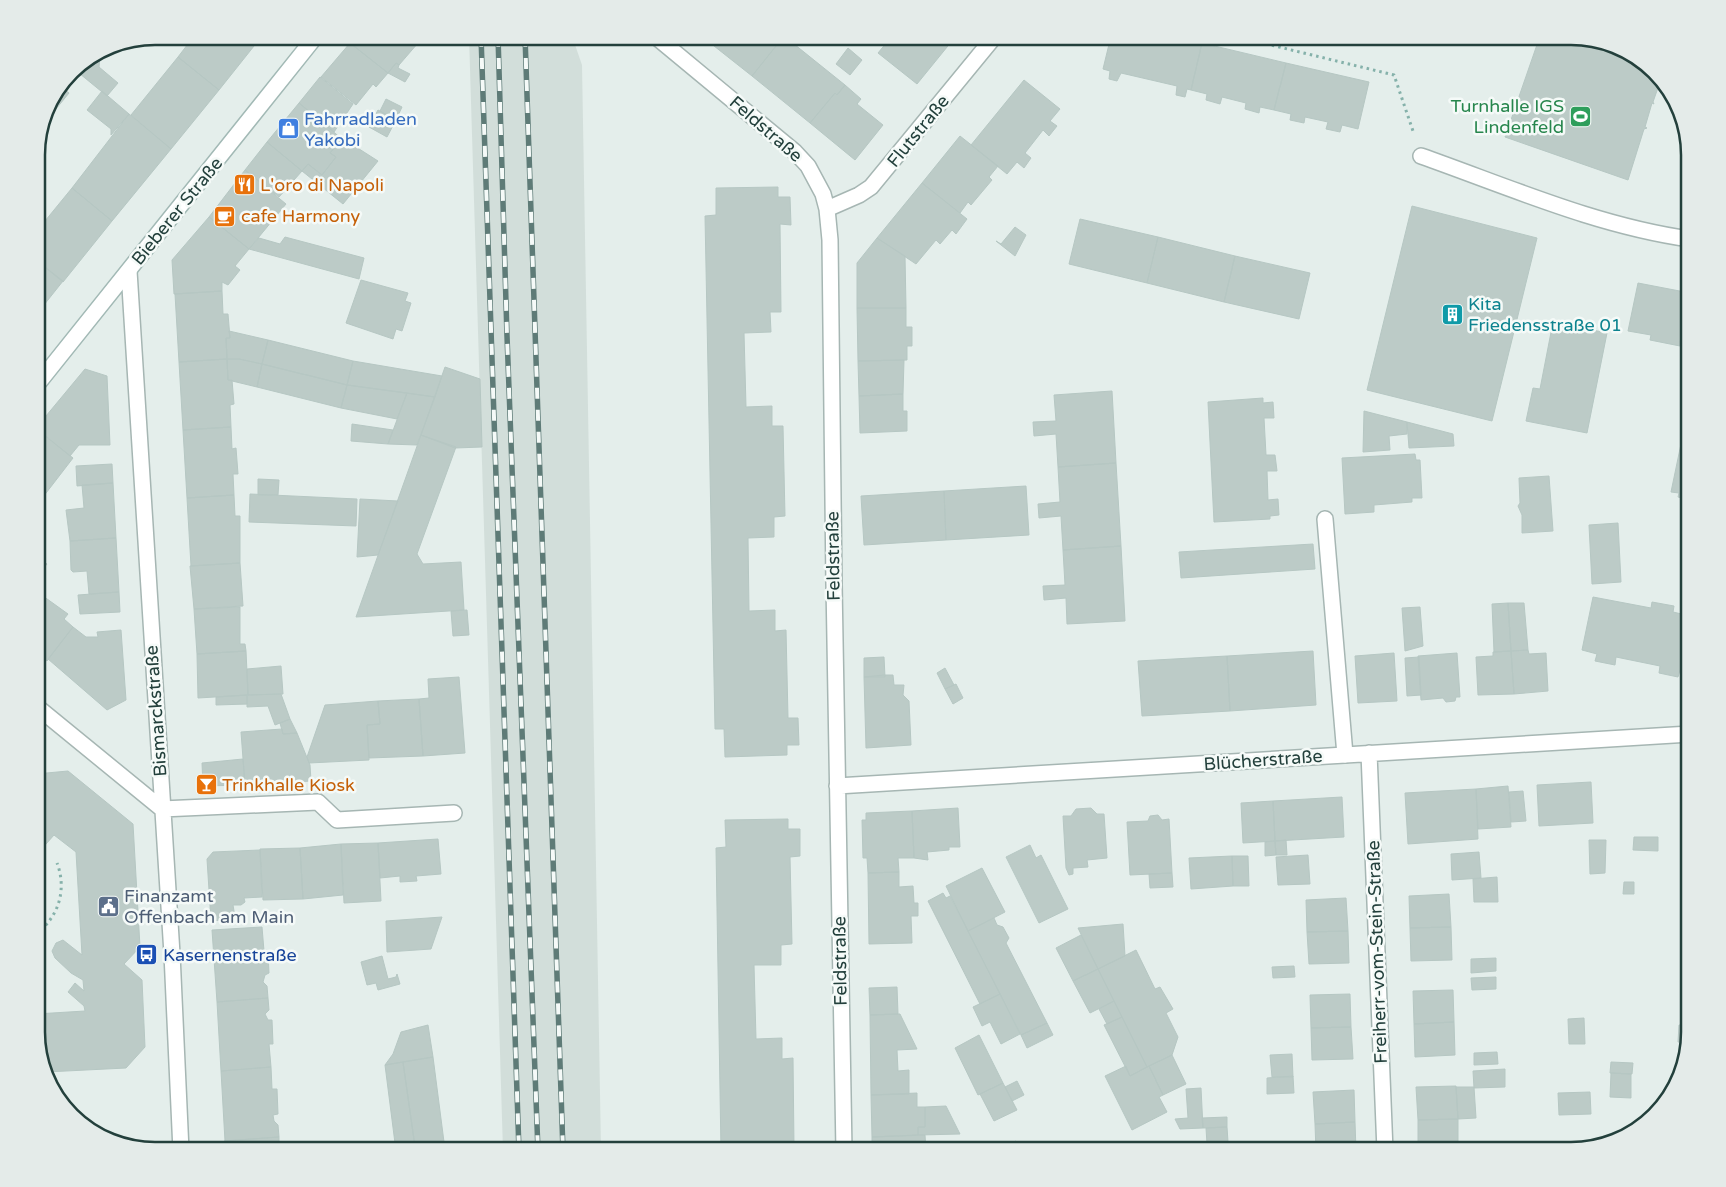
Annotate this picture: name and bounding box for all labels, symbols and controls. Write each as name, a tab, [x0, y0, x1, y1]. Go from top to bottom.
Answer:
street label: Flutstraße	[882, 90, 954, 172]
street label: Feldstraße	[725, 91, 807, 167]
place label: Turnhalle IGS Lindenfeld	[1451, 95, 1564, 138]
sports icon: Turnhalle IGS Lindenfeld	[1568, 104, 1592, 128]
place label: Fahrradladen Yakobi	[304, 108, 417, 151]
shop icon: Fahrradladen Yakobi	[276, 117, 300, 141]
street label: Bieberer Straße	[127, 153, 227, 269]
restaurant icon: L'oro di Napoli	[232, 173, 256, 197]
place label: L'oro di Napoli	[260, 174, 384, 196]
cafe icon: cafe Harmony	[213, 204, 237, 228]
place label: cafe Harmony	[241, 205, 361, 227]
place label: Kita Friedensstraße 01	[1468, 293, 1622, 336]
building icon: Kita Friedensstraße 01	[1440, 302, 1464, 326]
street label: Feldstraße	[821, 511, 845, 601]
street label: Bismarckstraße	[140, 645, 172, 777]
street label: Blücherstraße	[1203, 745, 1323, 775]
bar icon: Trinkhalle Kiosk	[194, 773, 218, 797]
place label: Trinkhalle Kiosk	[222, 774, 355, 796]
street label: Freiherr-vom-Stein-Straße	[1362, 840, 1392, 1064]
place label: Finanzamt Offenbach am Main	[124, 885, 294, 928]
public building icon: Finanzamt Offenbach am Main	[96, 894, 120, 918]
street label: Feldstraße	[828, 916, 852, 1006]
bus stop icon: Kasernenstraße	[135, 943, 159, 967]
place label: Kasernenstraße	[163, 944, 297, 966]

